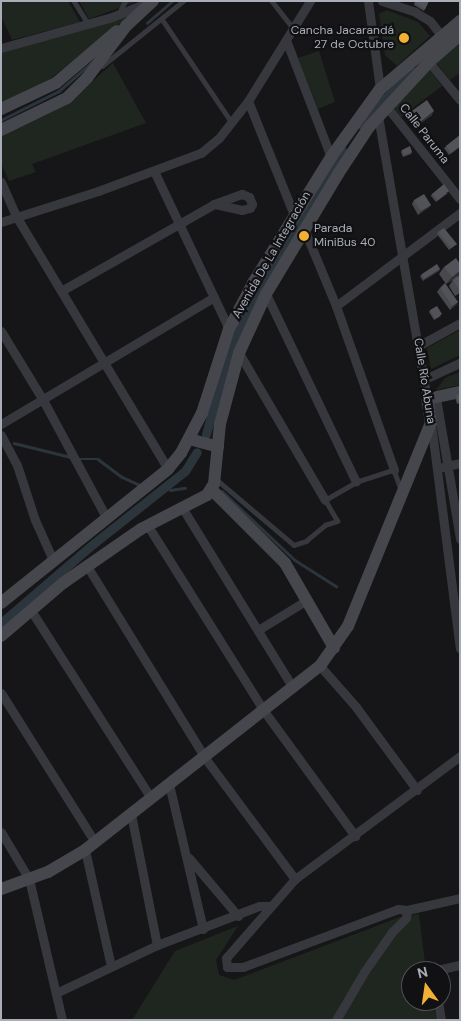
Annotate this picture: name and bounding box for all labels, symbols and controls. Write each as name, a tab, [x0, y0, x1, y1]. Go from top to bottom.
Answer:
place label: Cancha Jacarandá 27 de Octubre	[291, 24, 394, 52]
marker: Cancha Jacarandá 27 de Octubre	[398, 32, 410, 44]
street label: Calle Paruma	[396, 101, 452, 167]
street label: Avenida De La Integración	[230, 189, 314, 321]
place label: Parada MiniBus 40	[314, 222, 376, 250]
marker: Parada MiniBus 40	[298, 230, 310, 242]
street label: Calle Río Abuna	[410, 337, 438, 425]
north arrow	[401, 961, 451, 1011]
text: N	[415, 962, 430, 982]

